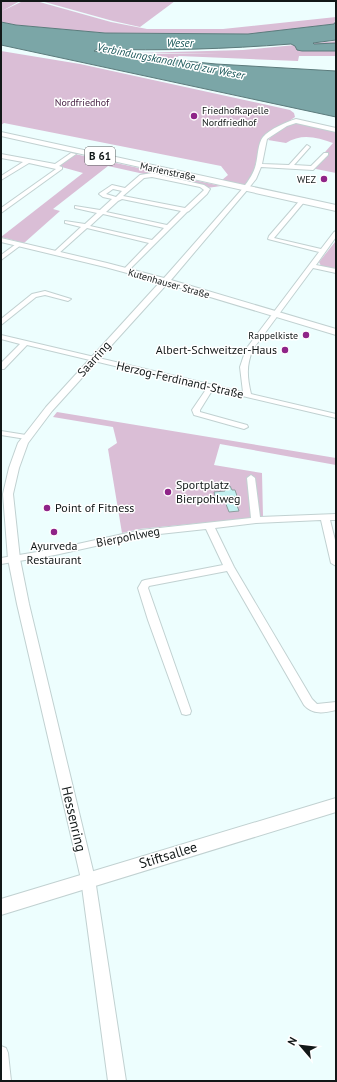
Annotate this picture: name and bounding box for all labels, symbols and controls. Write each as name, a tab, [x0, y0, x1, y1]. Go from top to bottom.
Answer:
water label: Weser	[167, 36, 195, 50]
water label: Verbindungskanal Nord zur Weser	[96, 40, 247, 82]
park label: Nordfriedhof	[55, 96, 110, 109]
place label: Friedhofkapelle Nordfriedhof	[202, 104, 269, 129]
marker: Friedhofkapelle Nordfriedhof	[189, 111, 199, 121]
road number: B 61	[85, 147, 115, 165]
street label: Marienstraße	[139, 159, 197, 184]
place label: WEZ	[297, 173, 317, 186]
marker: WEZ	[319, 174, 329, 184]
street label: Kutenhauser Straße	[127, 266, 211, 301]
place label: Rappelkiste	[248, 329, 298, 342]
marker: Rappelkiste	[301, 330, 311, 340]
street label: Saarring	[74, 338, 113, 380]
place label: Albert-Schweitzer-Haus	[156, 342, 277, 357]
marker: Albert-Schweitzer-Haus	[280, 345, 290, 355]
street label: Herzog-Ferdinand-Straße	[115, 358, 245, 401]
place label: Sportplatz Bierpohlweg	[176, 477, 241, 506]
marker: Sportplatz Bierpohlweg	[163, 487, 173, 497]
place label: Point of Fitness	[55, 500, 134, 515]
marker: Point of Fitness	[42, 503, 52, 513]
street label: Bierpohlweg	[95, 523, 161, 550]
marker: Ayurveda Restaurant	[49, 527, 59, 537]
place label: Ayurveda Restaurant	[27, 538, 81, 567]
street label: Hessenring	[58, 784, 90, 854]
street label: Stiftsallee	[137, 838, 199, 872]
north arrow	[281, 1026, 321, 1066]
text: N	[284, 1035, 300, 1048]

